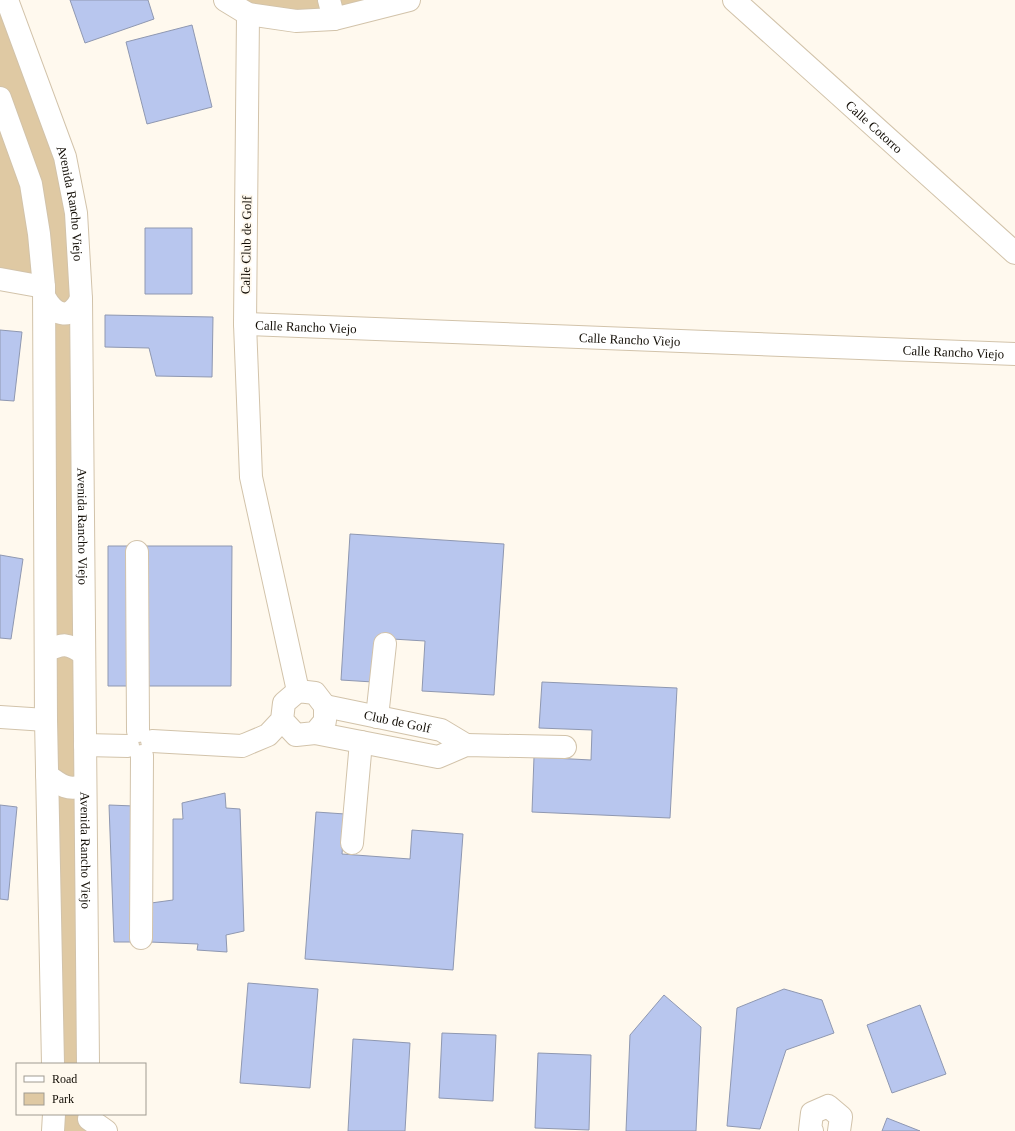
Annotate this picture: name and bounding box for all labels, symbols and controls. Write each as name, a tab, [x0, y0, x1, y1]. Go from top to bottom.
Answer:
street label: Calle Cotorro	[843, 97, 906, 156]
street label: Avenida Rancho Viejo	[54, 143, 86, 262]
street label: Calle Club de Golf	[238, 195, 254, 294]
street label: Calle Rancho Viejo	[255, 317, 357, 336]
street label: Calle Rancho Viejo	[579, 330, 681, 348]
street label: Calle Rancho Viejo	[902, 342, 1005, 361]
street label: Avenida Rancho Viejo	[75, 468, 91, 585]
street label: Club de Golf	[363, 707, 433, 735]
street label: Avenida Rancho Viejo	[78, 792, 94, 909]
legend	[16, 1063, 146, 1115]
text: Road	[52, 1072, 77, 1086]
text: Park	[52, 1092, 74, 1106]

